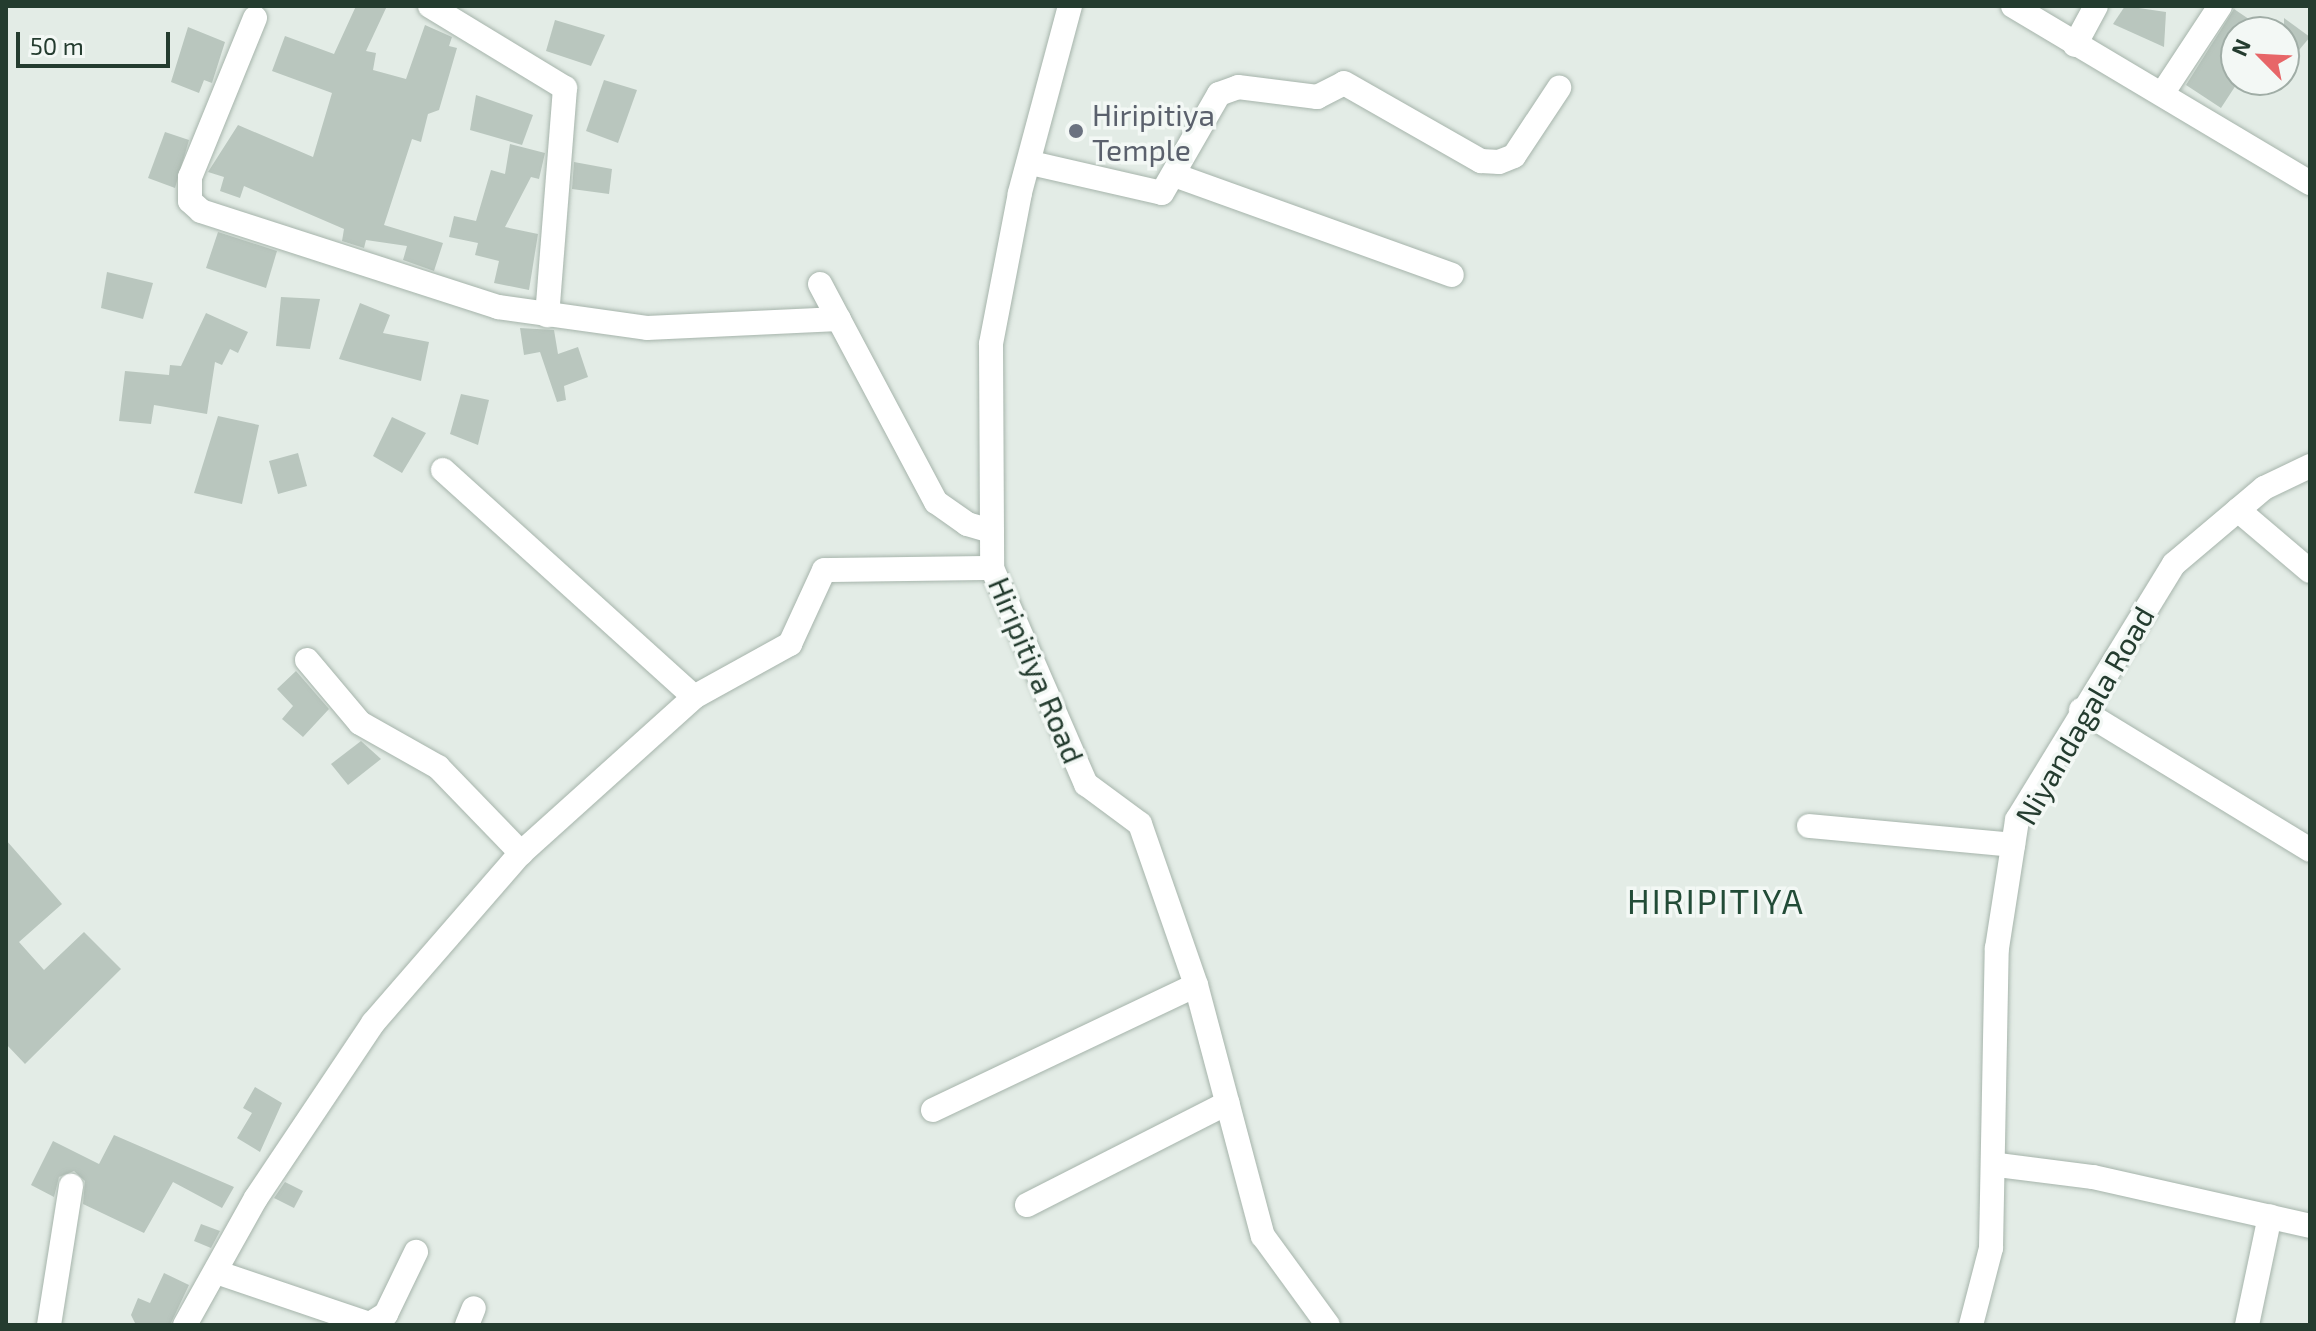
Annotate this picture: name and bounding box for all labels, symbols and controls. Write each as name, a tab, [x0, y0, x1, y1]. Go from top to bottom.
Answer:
scale bar	[20, 16, 174, 66]
north arrow	[2220, 16, 2300, 96]
text: 50 m	[30, 31, 84, 60]
text: N	[2225, 35, 2255, 60]
place label: Hiripitiya Temple	[1092, 96, 1215, 166]
marker: Hiripitiya Temple	[1067, 122, 1085, 140]
street label: Hiripitiya Road	[982, 572, 1092, 768]
street label: Niyandagala Road	[2007, 599, 2161, 831]
district label: HIRIPITIYA	[1627, 881, 1805, 921]

